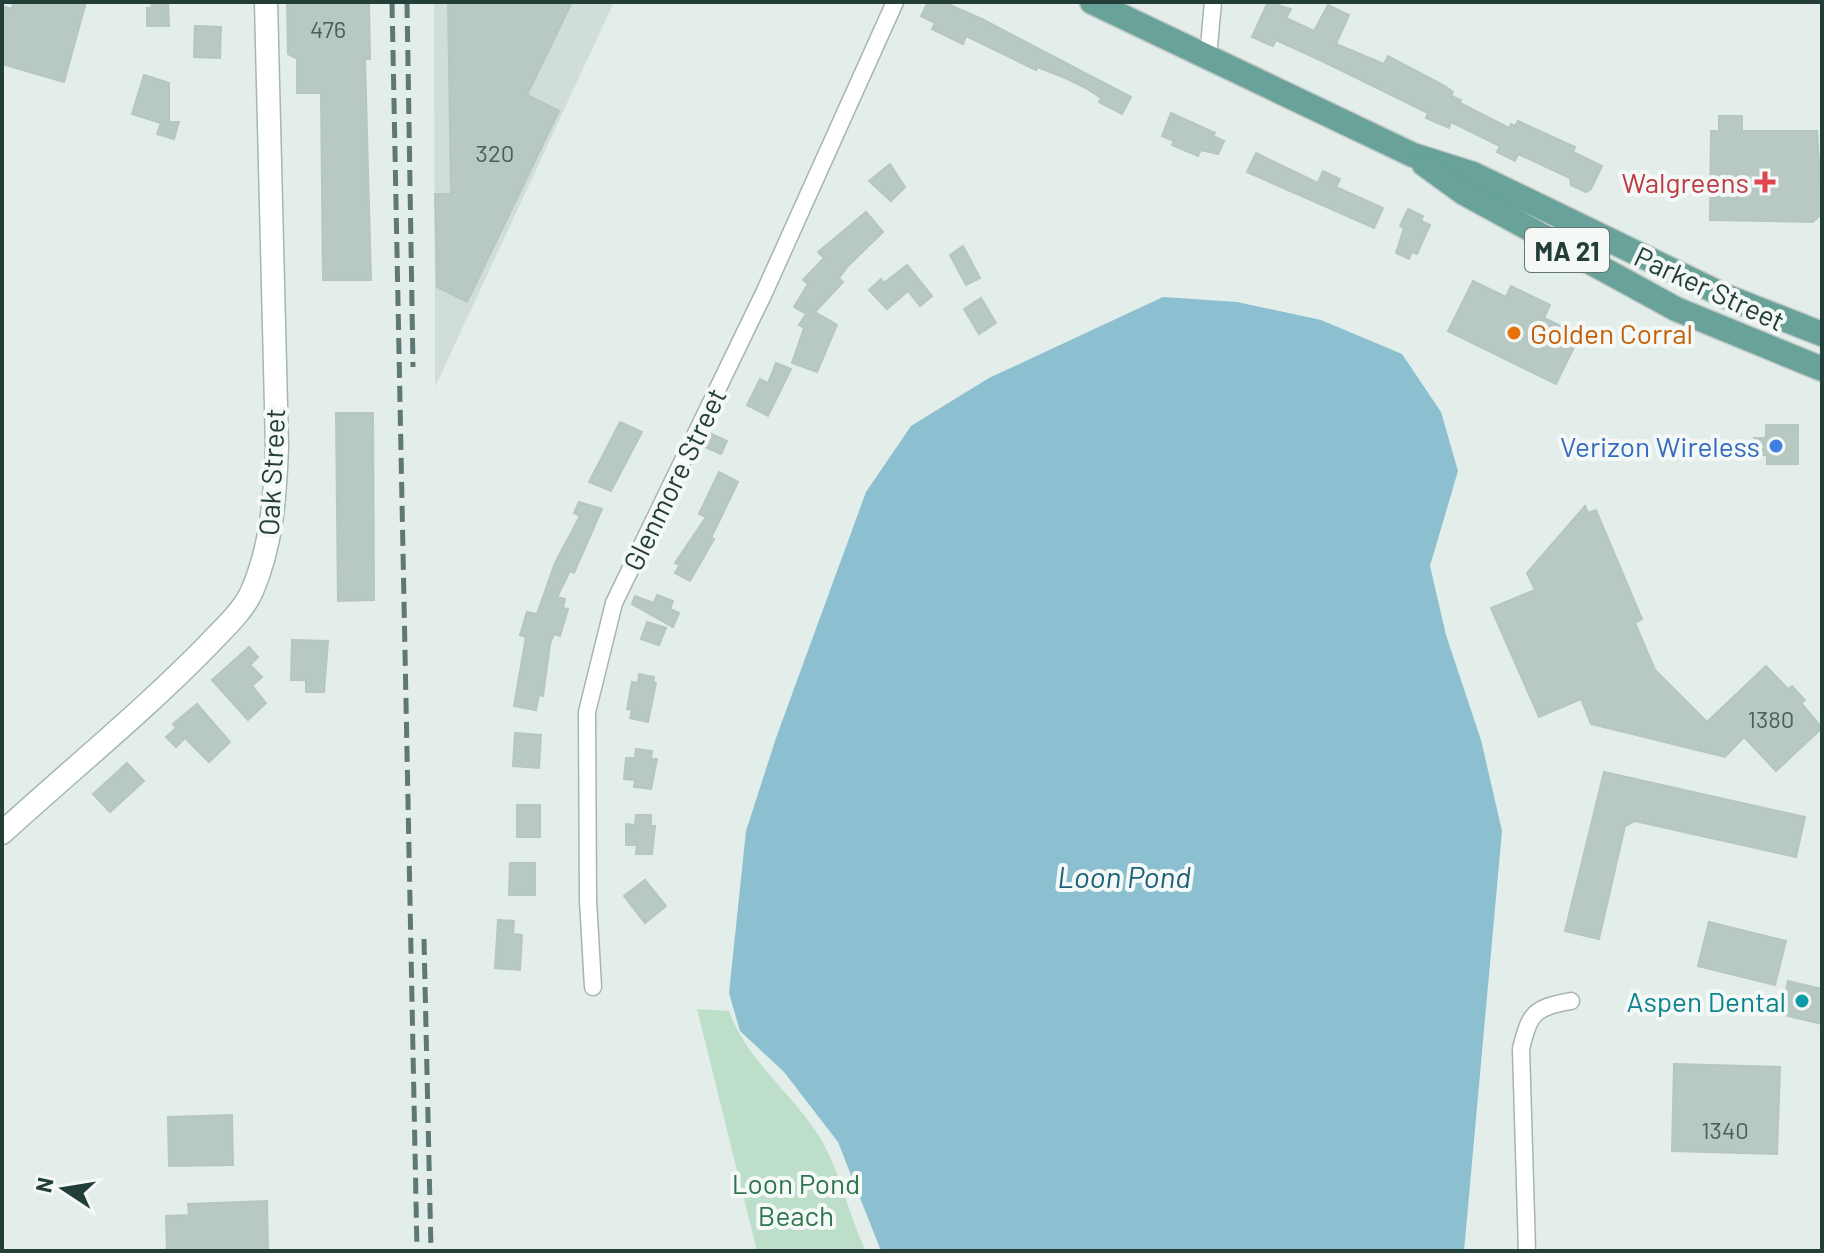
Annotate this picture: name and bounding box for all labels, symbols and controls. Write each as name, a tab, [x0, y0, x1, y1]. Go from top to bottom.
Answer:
house number: 476	[310, 14, 346, 43]
house number: 320	[476, 138, 514, 167]
place label: Walgreens	[1622, 165, 1749, 199]
marker: Walgreens	[1756, 173, 1774, 191]
road number: MA 21	[1525, 228, 1609, 272]
street label: Parker Street	[1630, 238, 1790, 338]
place label: Golden Corral	[1530, 316, 1693, 350]
marker: Golden Corral	[1505, 324, 1523, 342]
street label: Glenmore Street	[615, 382, 733, 576]
street label: Oak Street	[251, 407, 291, 537]
place label: Verizon Wireless	[1560, 429, 1760, 463]
marker: Verizon Wireless	[1767, 437, 1785, 455]
house number: 1380	[1748, 704, 1794, 733]
water label: Loon Pond	[1057, 858, 1191, 894]
place label: Aspen Dental	[1626, 984, 1786, 1018]
marker: Aspen Dental	[1793, 992, 1811, 1010]
house number: 1340	[1701, 1115, 1749, 1144]
north arrow	[24, 1149, 104, 1229]
park label: Loon Pond Beach	[732, 1166, 860, 1232]
text: N	[29, 1175, 58, 1194]

